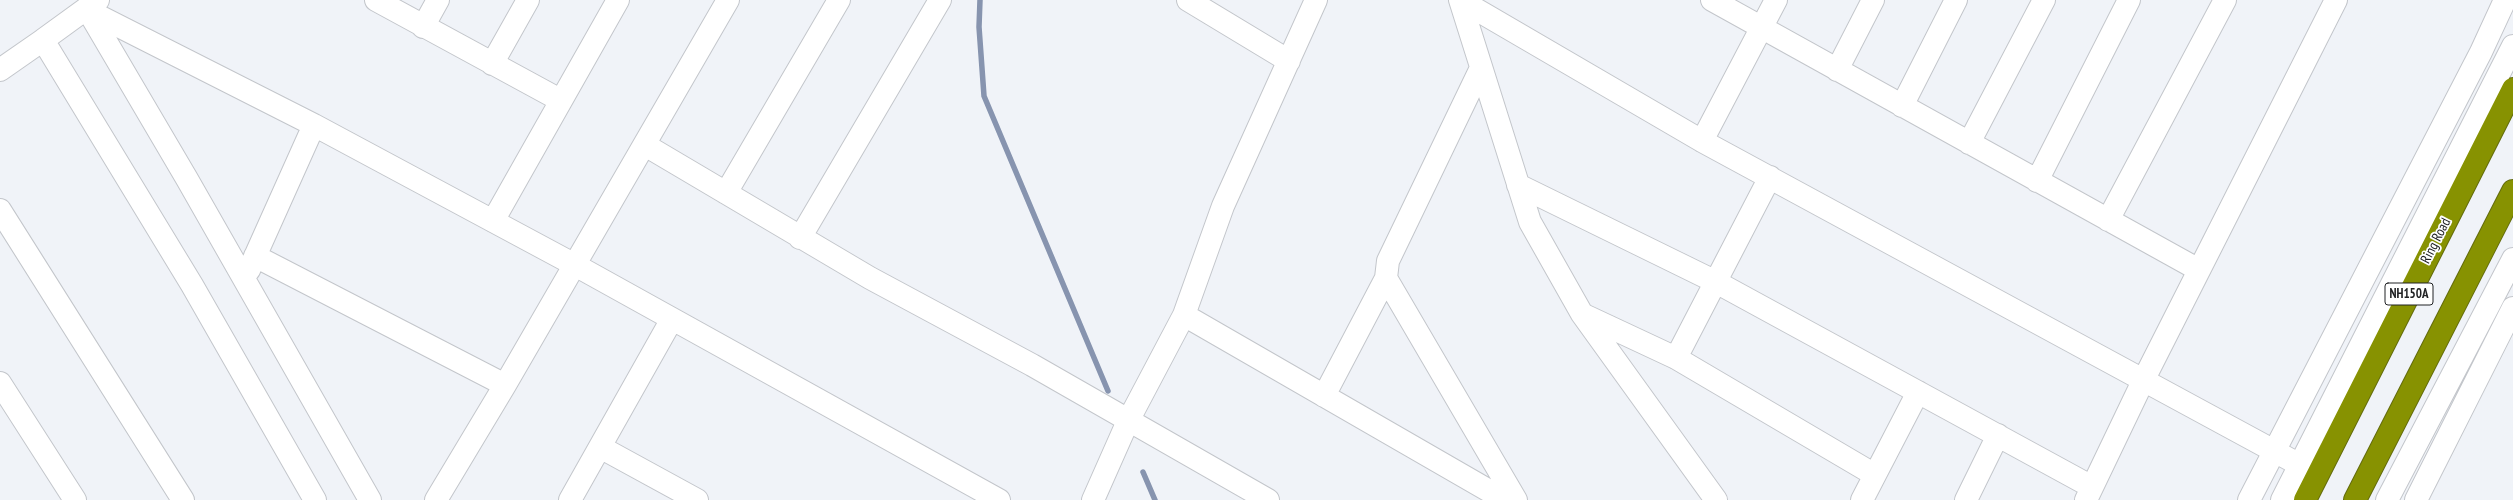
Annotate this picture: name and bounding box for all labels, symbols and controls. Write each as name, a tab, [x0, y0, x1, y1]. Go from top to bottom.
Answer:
street label: Ring Road	[2417, 215, 2455, 267]
road number: NH150A	[2385, 283, 2433, 305]

